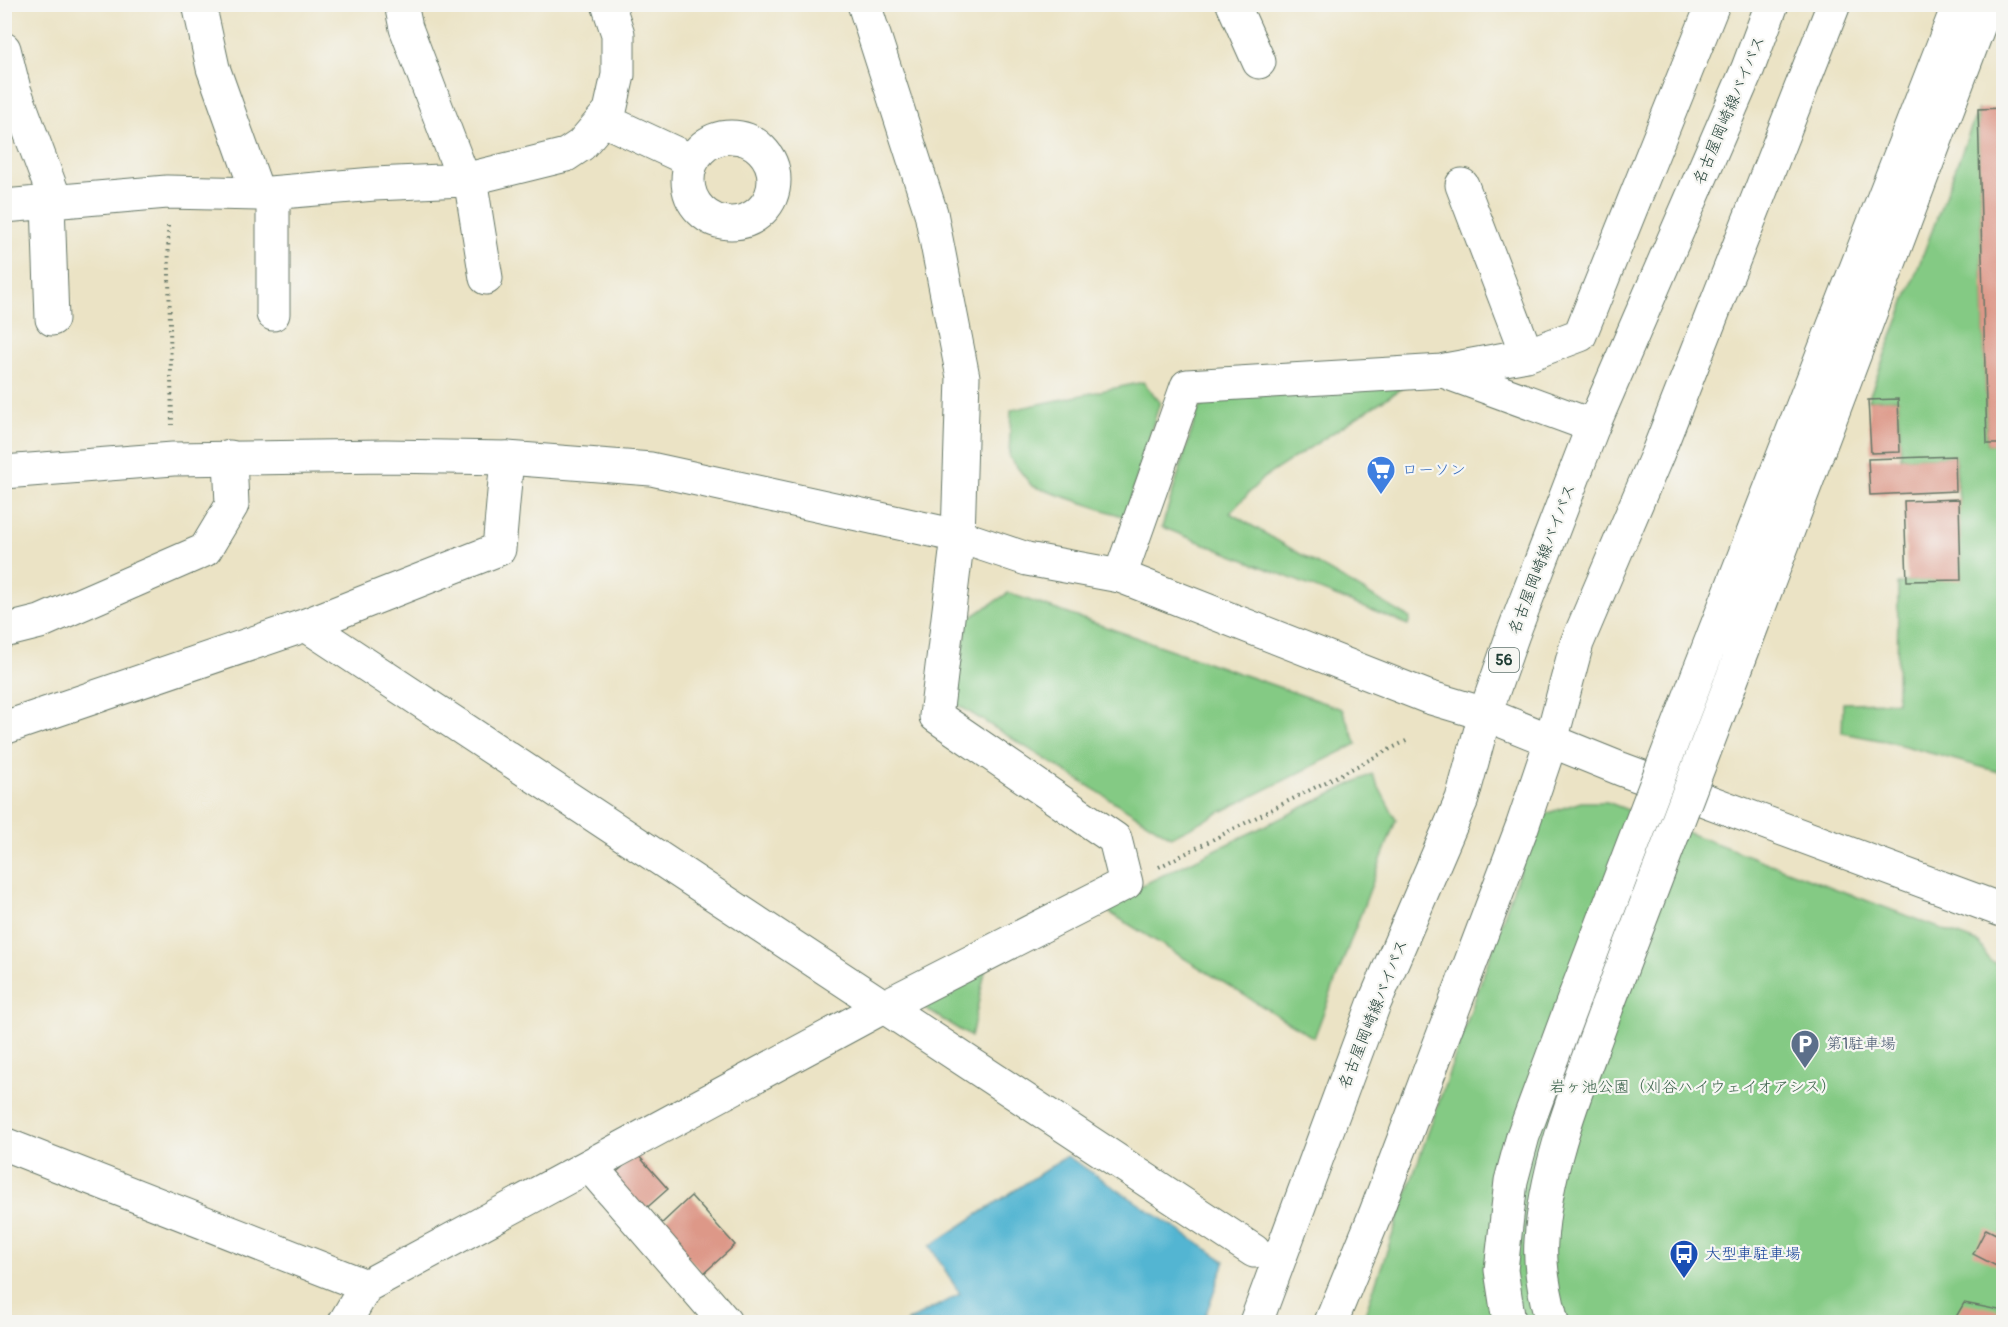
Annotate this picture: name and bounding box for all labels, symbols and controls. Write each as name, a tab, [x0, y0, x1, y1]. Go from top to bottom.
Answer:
street label: 名古屋岡崎線バイパス	[1689, 33, 1769, 187]
supermarket icon: ローソン	[1365, 454, 1397, 496]
place label: ローソン	[1402, 460, 1466, 480]
street label: 名古屋岡崎線バイパス	[1504, 481, 1580, 637]
road number: 56	[1489, 648, 1519, 672]
street label: 名古屋岡崎線バイパス	[1334, 936, 1412, 1092]
parking icon: 第1駐車場	[1789, 1028, 1821, 1070]
place label: 第1駐車場	[1826, 1034, 1896, 1054]
park label: 岩ヶ池公園（刈谷ハイウェイオアシス）	[1549, 1077, 1837, 1097]
bus stop icon: 大型車駐車場	[1668, 1238, 1700, 1280]
place label: 大型車駐車場	[1705, 1244, 1801, 1264]

